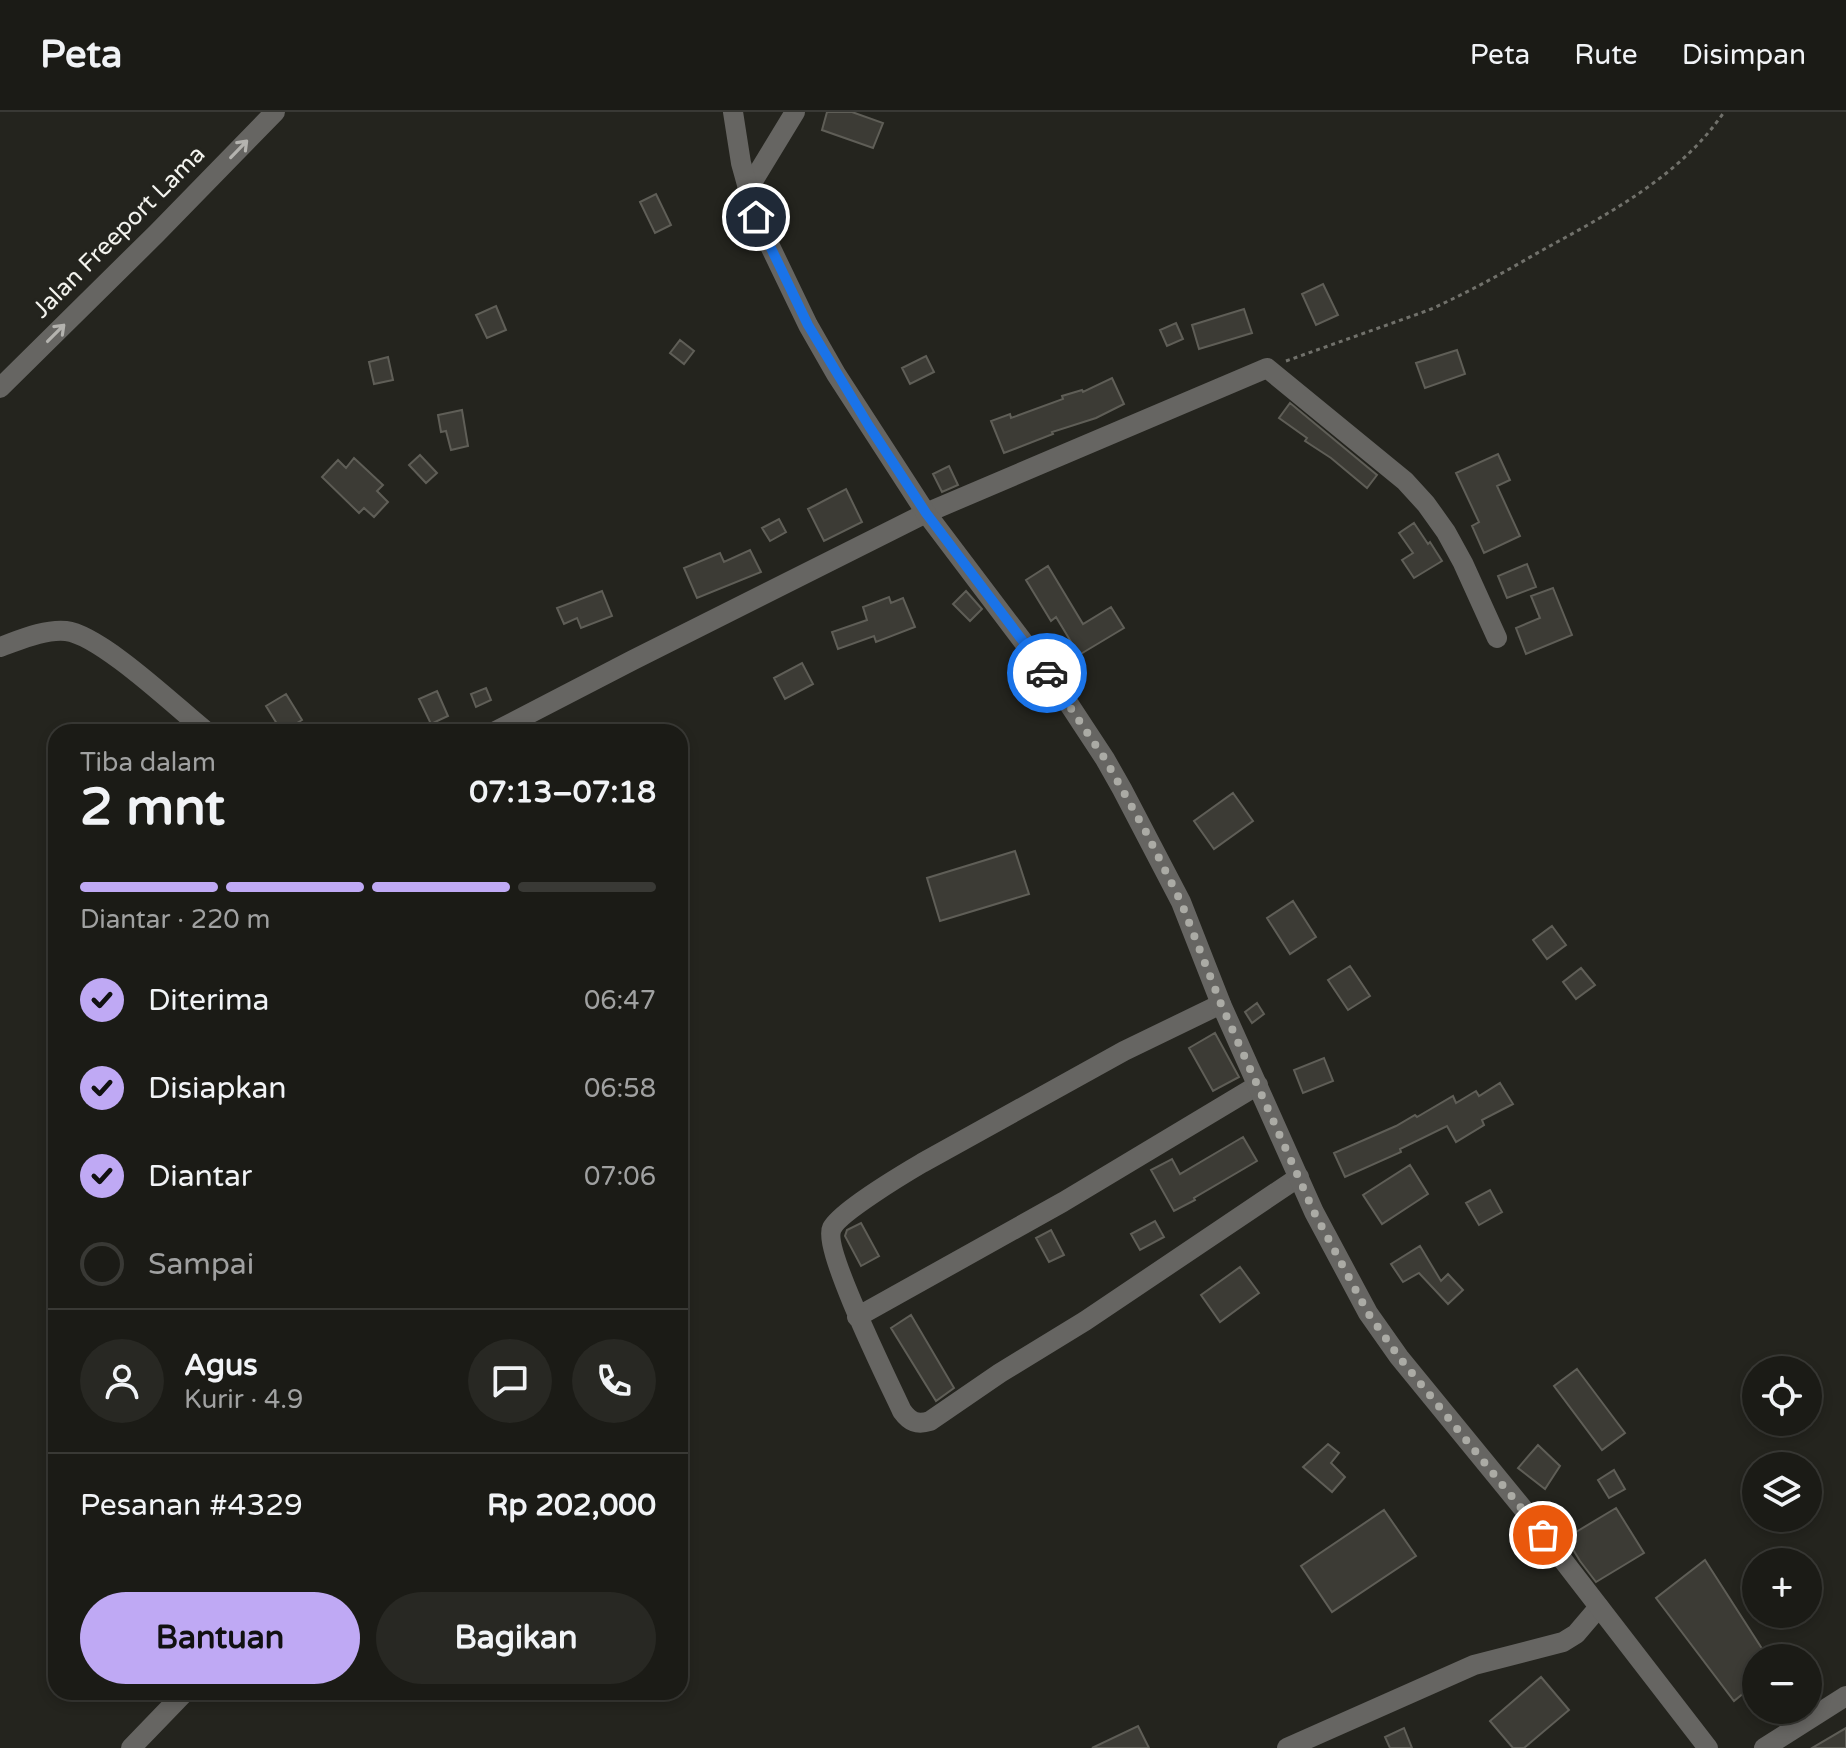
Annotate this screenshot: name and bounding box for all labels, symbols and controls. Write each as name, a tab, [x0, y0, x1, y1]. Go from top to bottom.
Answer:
text: Peta	[40, 32, 122, 78]
text: Peta	[1470, 38, 1530, 72]
text: Rute	[1574, 38, 1638, 72]
text: Disimpan	[1682, 38, 1806, 72]
street label: Jalan Freeport Lama	[27, 140, 211, 324]
one-way arrow	[229, 140, 248, 159]
pin	[722, 183, 790, 251]
icon: home	[734, 195, 778, 239]
one-way arrow	[46, 324, 65, 343]
courier	[1007, 633, 1087, 713]
icon: car	[1025, 651, 1069, 695]
text: Tiba dalam	[80, 747, 216, 778]
text: 07:13–07:18	[469, 774, 656, 811]
text: 2 mnt	[80, 776, 225, 839]
text: Diantar · 220 m	[80, 904, 270, 935]
icon: check	[80, 978, 124, 1022]
text: Diterima	[148, 982, 269, 1019]
text: 06:47	[584, 985, 656, 1016]
icon: check	[80, 1066, 124, 1110]
text: Disiapkan	[148, 1070, 287, 1107]
text: 06:58	[584, 1073, 656, 1104]
icon: check	[80, 1154, 124, 1198]
text: Diantar	[148, 1158, 252, 1195]
text: 07:06	[584, 1161, 656, 1192]
text: Sampai	[148, 1246, 254, 1283]
button: person	[80, 1339, 164, 1423]
button: chat	[468, 1339, 552, 1423]
button: phone	[572, 1339, 656, 1423]
text: Agus	[184, 1347, 258, 1384]
map controls	[1742, 1356, 1822, 1724]
button: locate	[1742, 1356, 1822, 1436]
text: Kurir · 4.9	[184, 1384, 303, 1415]
button: layers	[1742, 1452, 1822, 1532]
text: Pesanan #4329	[80, 1487, 303, 1524]
text: Rp 202,000	[487, 1487, 656, 1524]
pin	[1509, 1501, 1577, 1569]
icon: bag	[1521, 1513, 1565, 1557]
button: +	[1742, 1548, 1822, 1628]
button: Bantuan	[80, 1592, 360, 1684]
button: Bagikan	[376, 1592, 656, 1684]
button: −	[1742, 1644, 1822, 1724]

